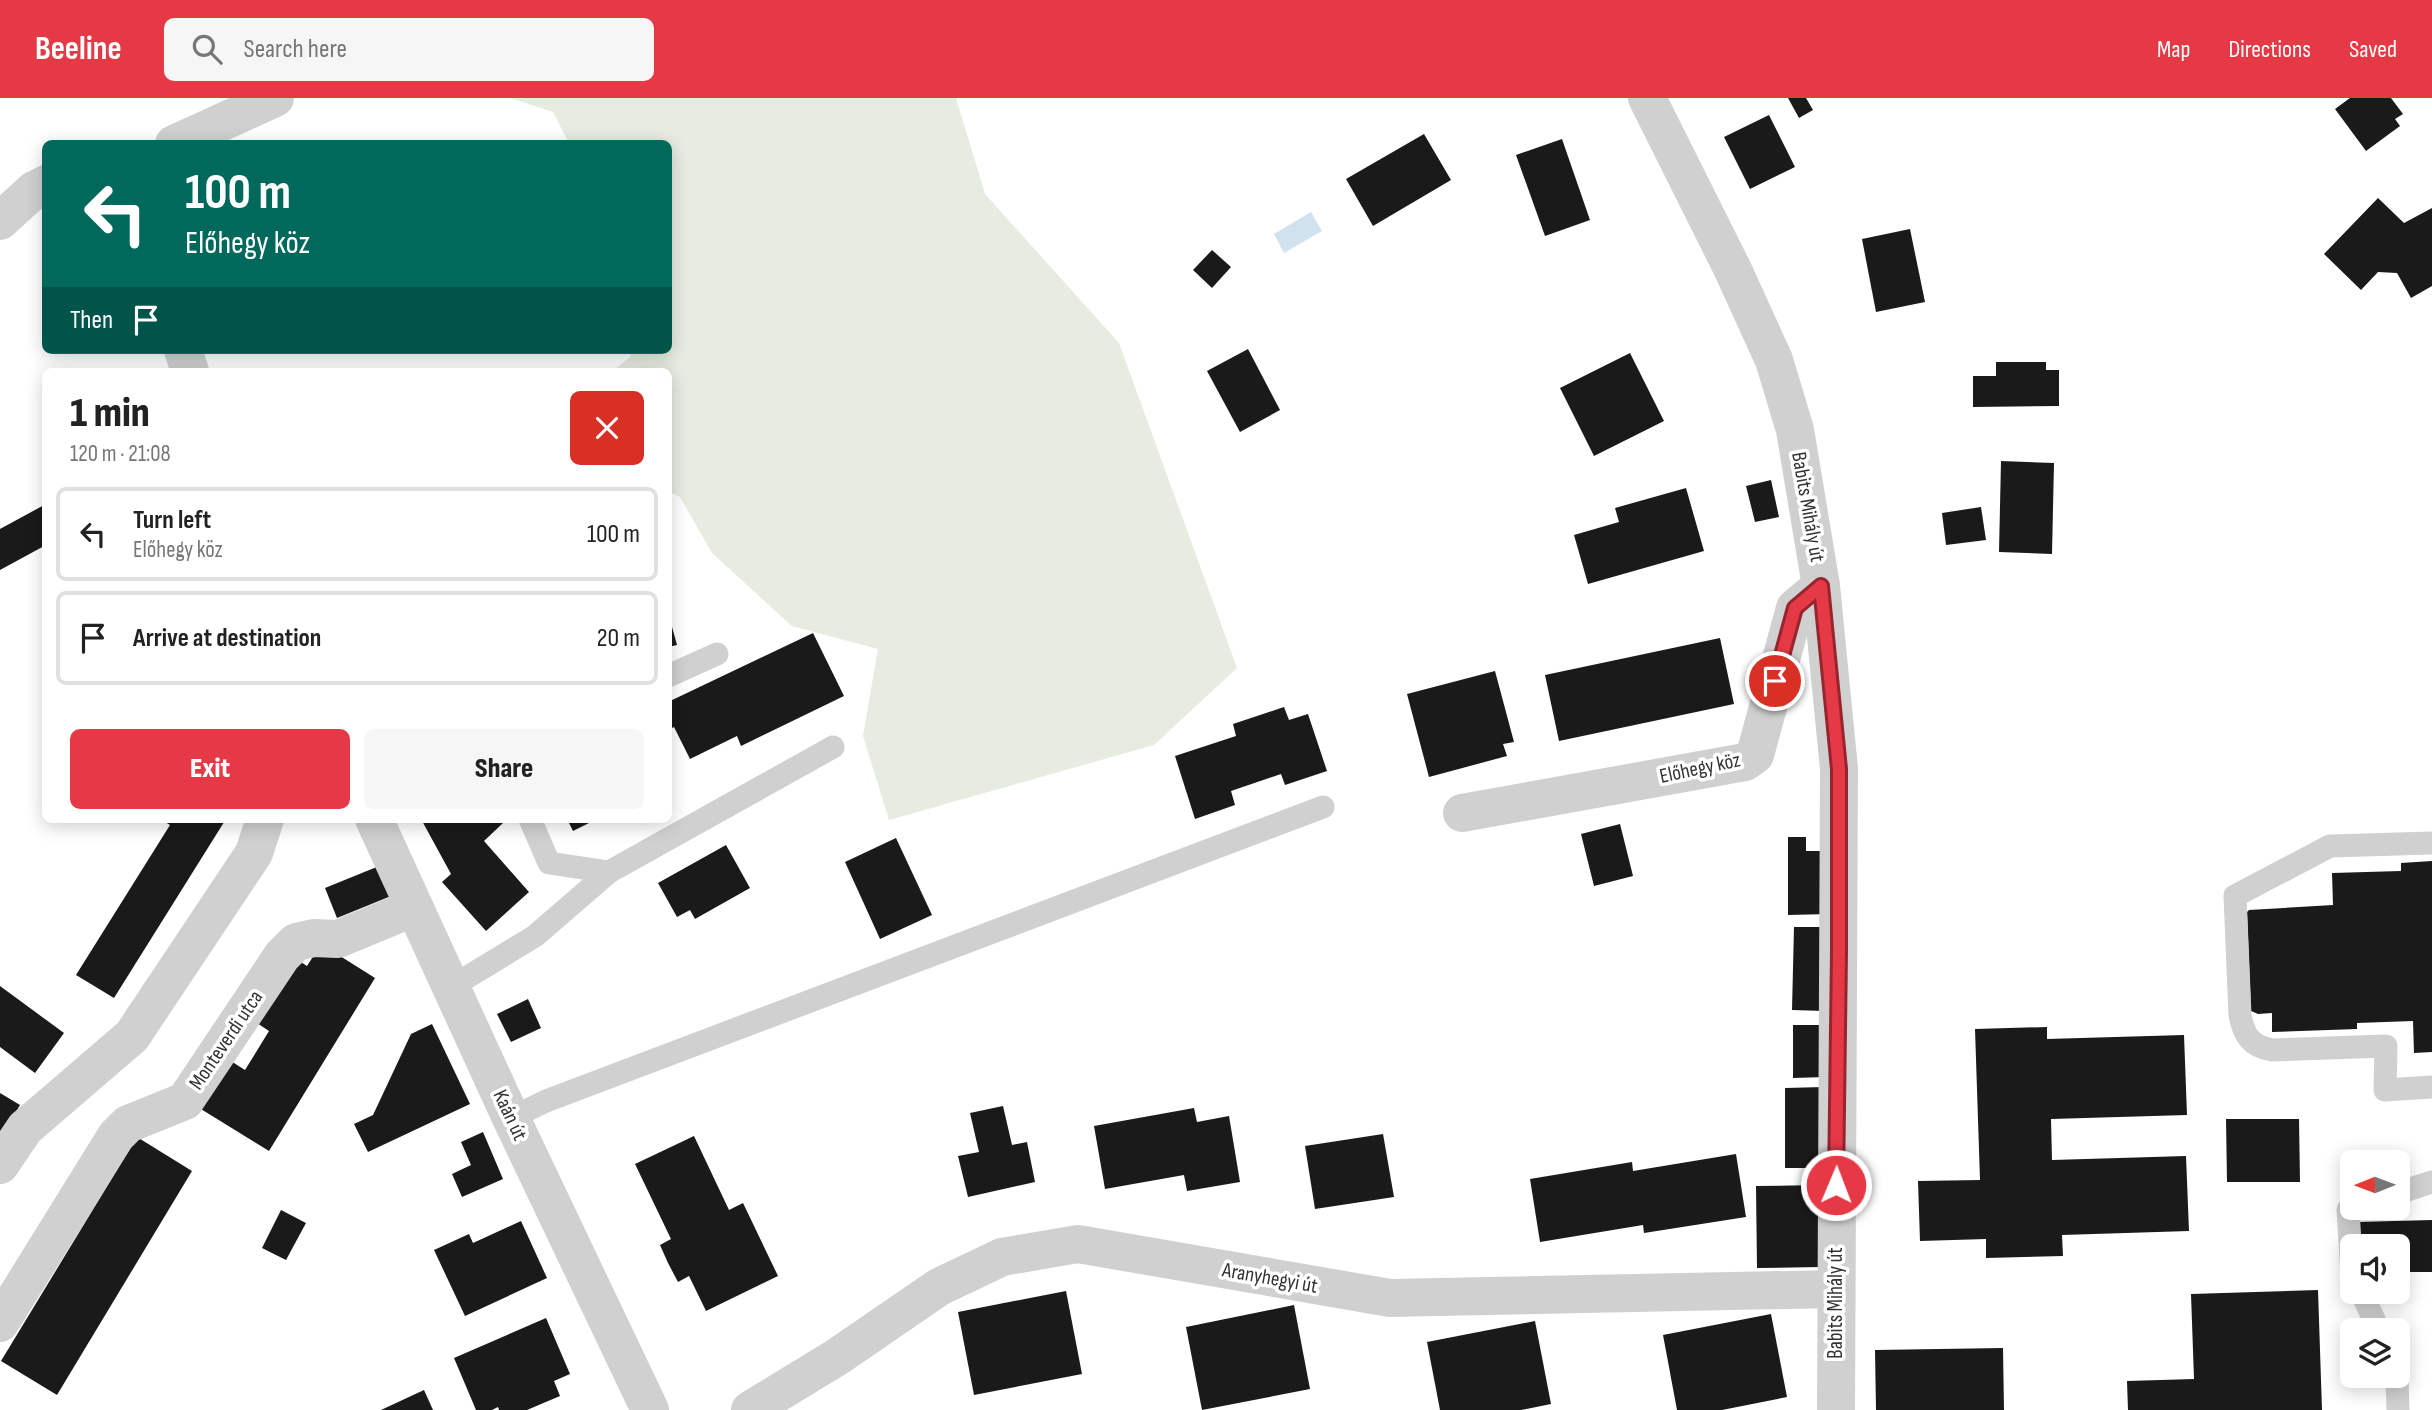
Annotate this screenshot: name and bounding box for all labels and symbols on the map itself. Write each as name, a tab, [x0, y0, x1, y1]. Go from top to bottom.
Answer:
street label: Babits Mihály út	[1786, 450, 1830, 564]
pin	[1745, 651, 1805, 711]
street label: Előhegy köz	[1657, 747, 1743, 789]
street label: Monteverdi utca	[184, 986, 268, 1094]
street label: Kaán út	[487, 1086, 533, 1144]
position arrow	[1799, 1148, 1873, 1222]
north arrow	[2340, 1150, 2410, 1220]
street label: Babits Mihály út	[1823, 1247, 1848, 1359]
street label: Aranyhegyi út	[1219, 1257, 1320, 1299]

